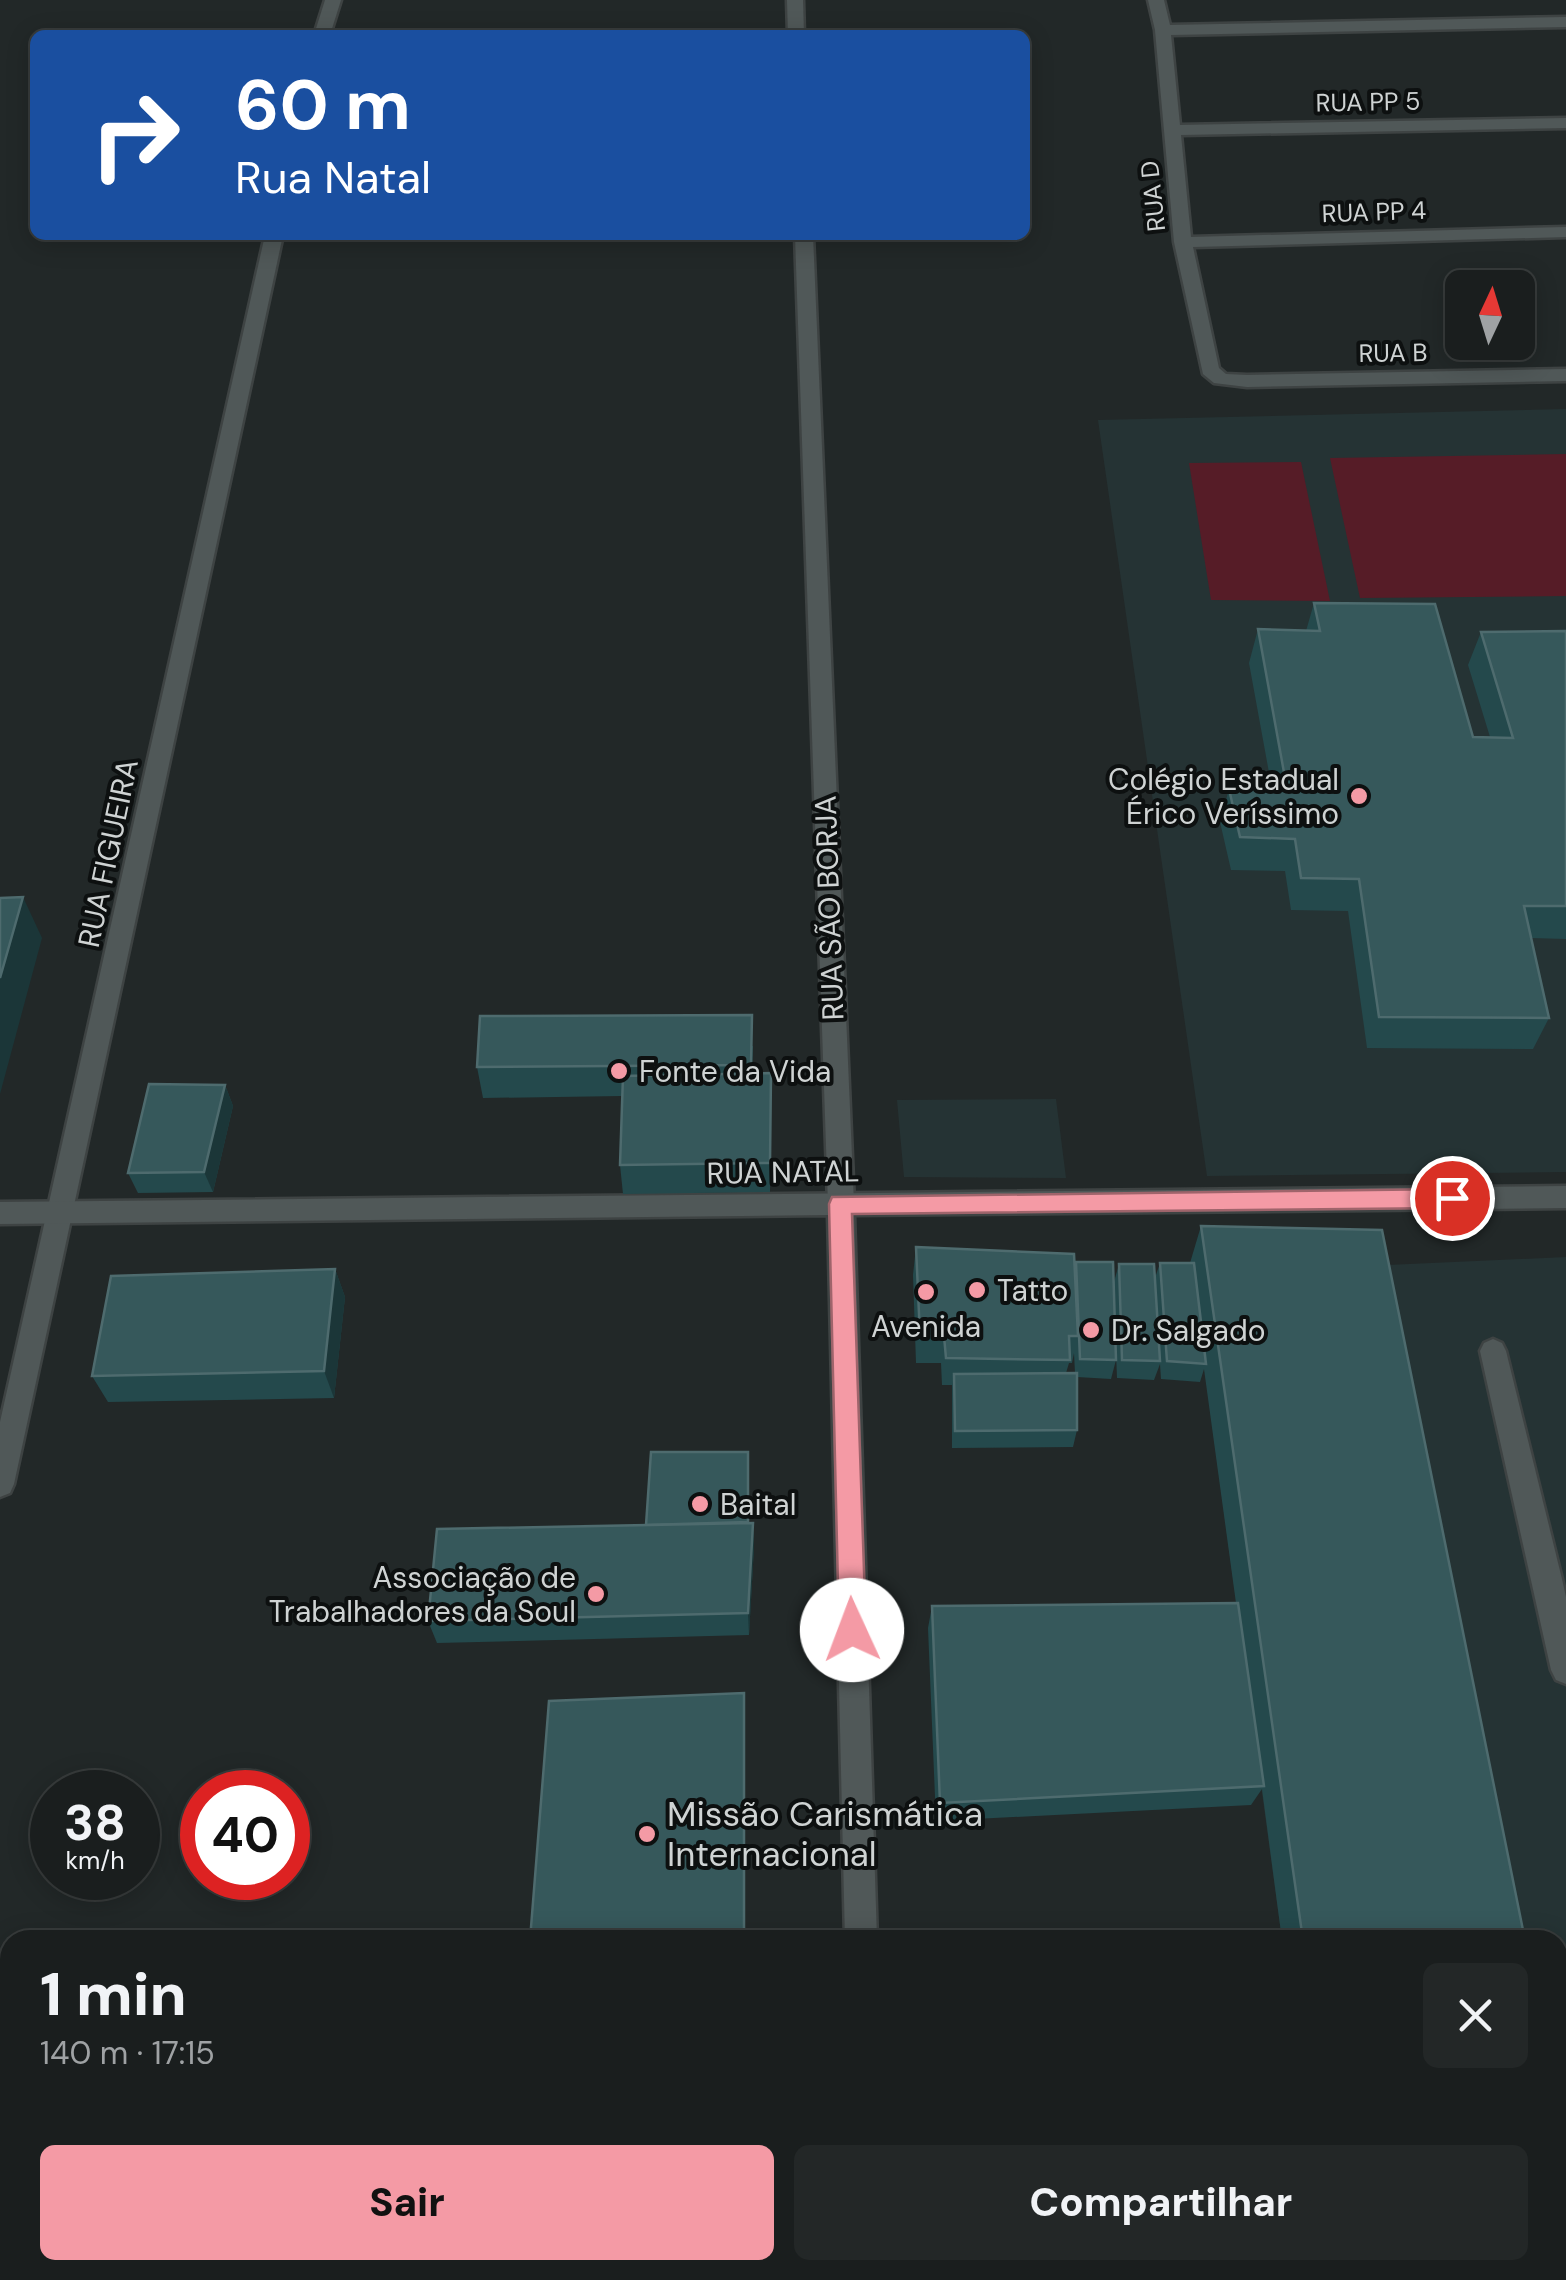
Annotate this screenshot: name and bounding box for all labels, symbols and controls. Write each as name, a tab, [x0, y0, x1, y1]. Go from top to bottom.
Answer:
text: 60 m	[235, 60, 411, 151]
icon: right	[70, 70, 200, 200]
street label: RUA PP 5	[1315, 85, 1421, 119]
text: Rua Natal	[235, 148, 431, 207]
street label: RUA D	[1133, 159, 1173, 233]
street label: RUA PP 4	[1321, 194, 1427, 230]
north arrow	[1445, 270, 1535, 360]
map controls	[1445, 270, 1535, 360]
street label: RUA B	[1358, 336, 1428, 370]
street label: RUA FIGUEIRA	[69, 755, 147, 951]
place label: Colégio Estadual Érico Veríssimo	[1108, 760, 1339, 833]
marker: Colégio Estadual Érico Veríssimo	[1348, 785, 1370, 807]
street label: RUA SÃO BORJA	[806, 795, 852, 1021]
place label: Fonte da Vida	[639, 1052, 831, 1091]
marker: Fonte da Vida	[608, 1060, 630, 1082]
street label: RUA NATAL	[706, 1151, 860, 1193]
pin	[1410, 1156, 1495, 1241]
icon: arrive	[1425, 1171, 1480, 1226]
place label: Tatto	[997, 1271, 1068, 1310]
marker: Tatto	[966, 1279, 988, 1301]
marker: Avenida	[915, 1281, 937, 1303]
place label: Avenida	[871, 1307, 981, 1346]
place label: Dr. Salgado	[1111, 1311, 1266, 1350]
marker: Dr. Salgado	[1080, 1319, 1102, 1341]
place label: Baital	[720, 1485, 796, 1524]
marker: Baital	[689, 1493, 711, 1515]
place label: Associação de Trabalhadores da Soul	[269, 1558, 576, 1631]
position arrow	[800, 1578, 904, 1682]
marker: Associação de Trabalhadores da Soul	[585, 1583, 607, 1605]
speed limit sign: 40	[180, 1770, 310, 1900]
text: 38	[64, 1790, 126, 1856]
place label: Missão Carismática Internacional	[667, 1791, 983, 1877]
marker: Missão Carismática Internacional	[636, 1823, 658, 1845]
text: km/h	[65, 1844, 125, 1877]
text: 1 min	[40, 1955, 187, 2034]
button: close	[1423, 1963, 1528, 2068]
text: 140 m · 17:15	[40, 2032, 215, 2074]
button: Sair	[40, 2145, 774, 2260]
button: Compartilhar	[794, 2145, 1528, 2260]

